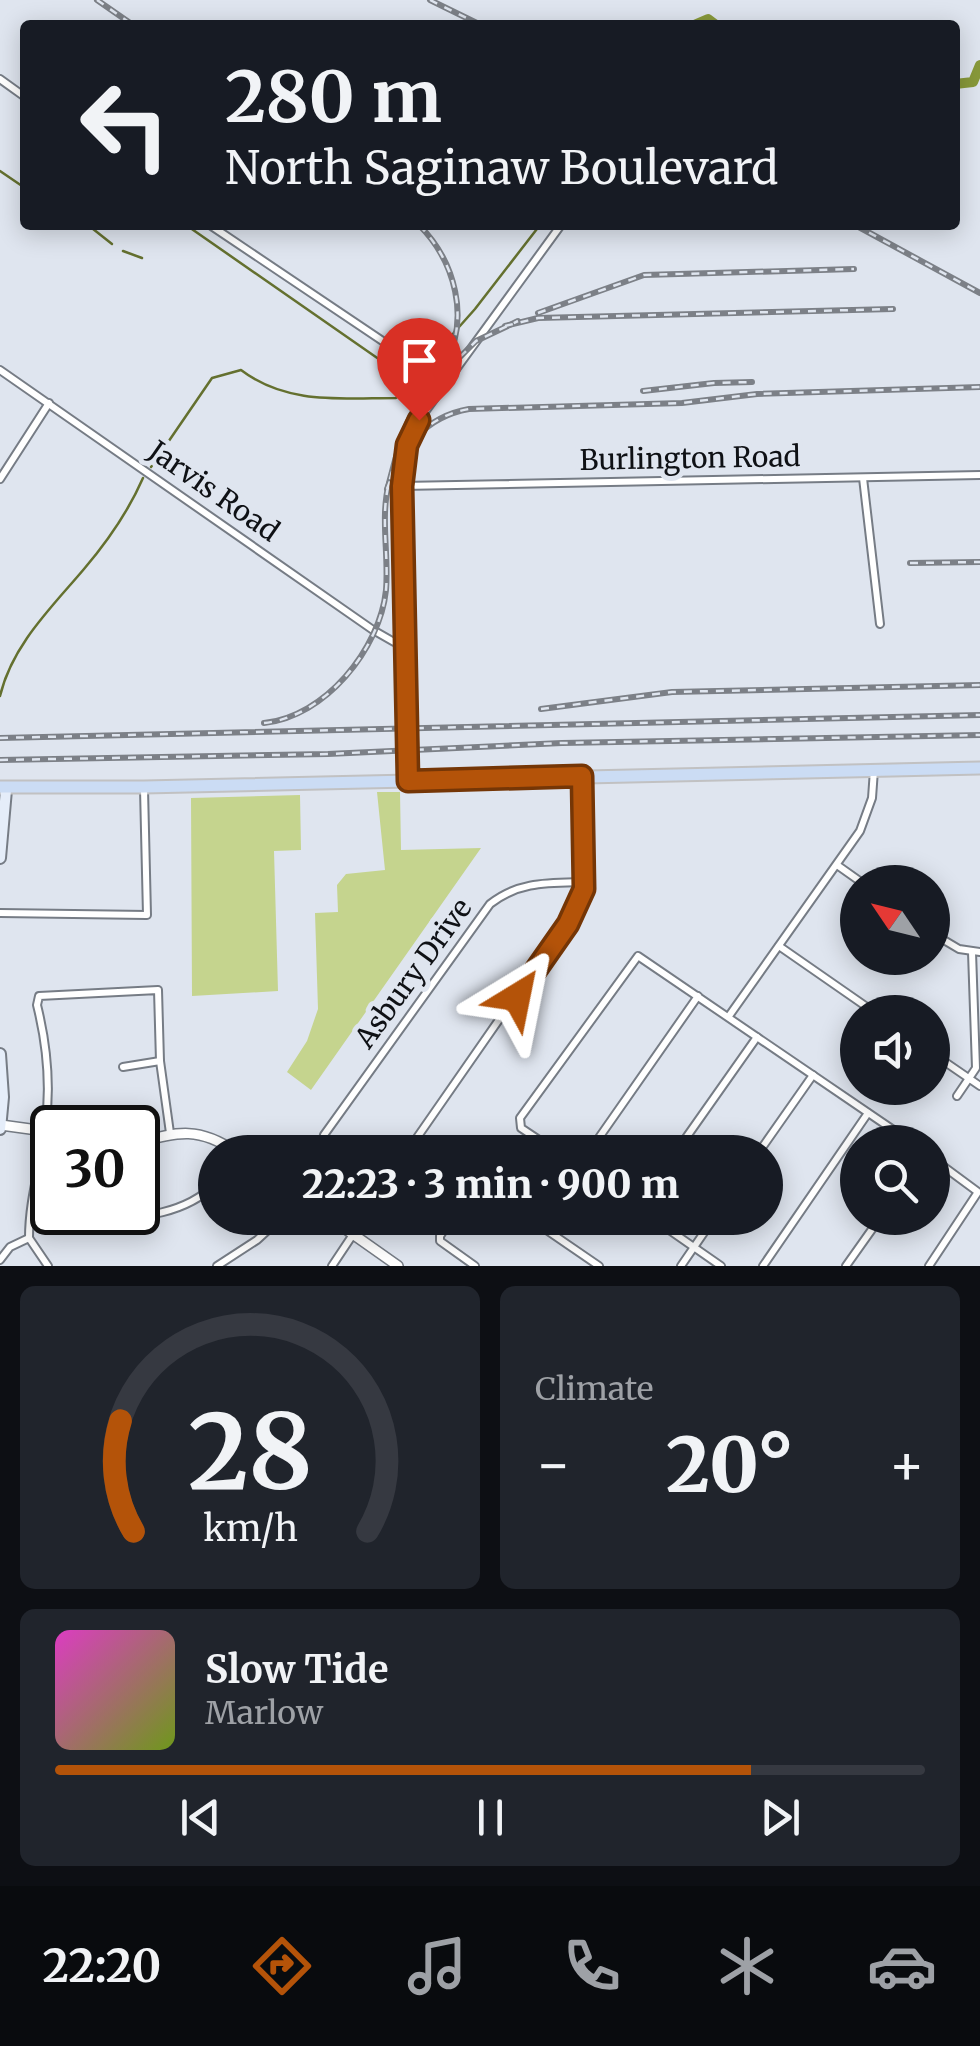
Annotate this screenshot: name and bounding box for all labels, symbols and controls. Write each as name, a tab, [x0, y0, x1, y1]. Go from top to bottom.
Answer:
text: 280 m	[225, 53, 442, 141]
icon: left	[60, 60, 190, 190]
text: North Saginaw Boulevard	[225, 140, 778, 196]
pin	[377, 318, 462, 421]
icon: arrive	[392, 333, 447, 388]
street label: Jarvis Road	[141, 432, 286, 549]
street label: Burlington Road	[579, 438, 801, 478]
north arrow	[840, 865, 950, 975]
map controls	[840, 865, 950, 1235]
street label: Asbury Drive	[346, 891, 479, 1056]
position arrow	[465, 945, 569, 1049]
button: sound	[840, 995, 950, 1105]
speed limit sign: 30	[30, 1105, 160, 1235]
button: search	[840, 1125, 950, 1235]
text: 22:23 · 3 min · 900 m	[302, 1161, 679, 1208]
text: Climate	[535, 1369, 653, 1409]
text: 28	[188, 1387, 312, 1517]
text: 20°	[666, 1418, 794, 1512]
text: −	[535, 1430, 572, 1499]
text: +	[888, 1430, 925, 1499]
text: km/h	[203, 1506, 297, 1551]
text: Slow Tide	[205, 1646, 389, 1693]
text: Marlow	[205, 1693, 323, 1733]
icon: previous	[173, 1790, 228, 1845]
icon: pause	[463, 1790, 518, 1845]
icon: next	[753, 1790, 808, 1845]
icon: directions	[247, 1931, 317, 2001]
icon: music	[402, 1931, 472, 2001]
icon: phone	[557, 1931, 627, 2001]
icon: climate	[712, 1931, 782, 2001]
icon: car	[867, 1931, 937, 2001]
text: 22:20	[43, 1938, 161, 1994]

